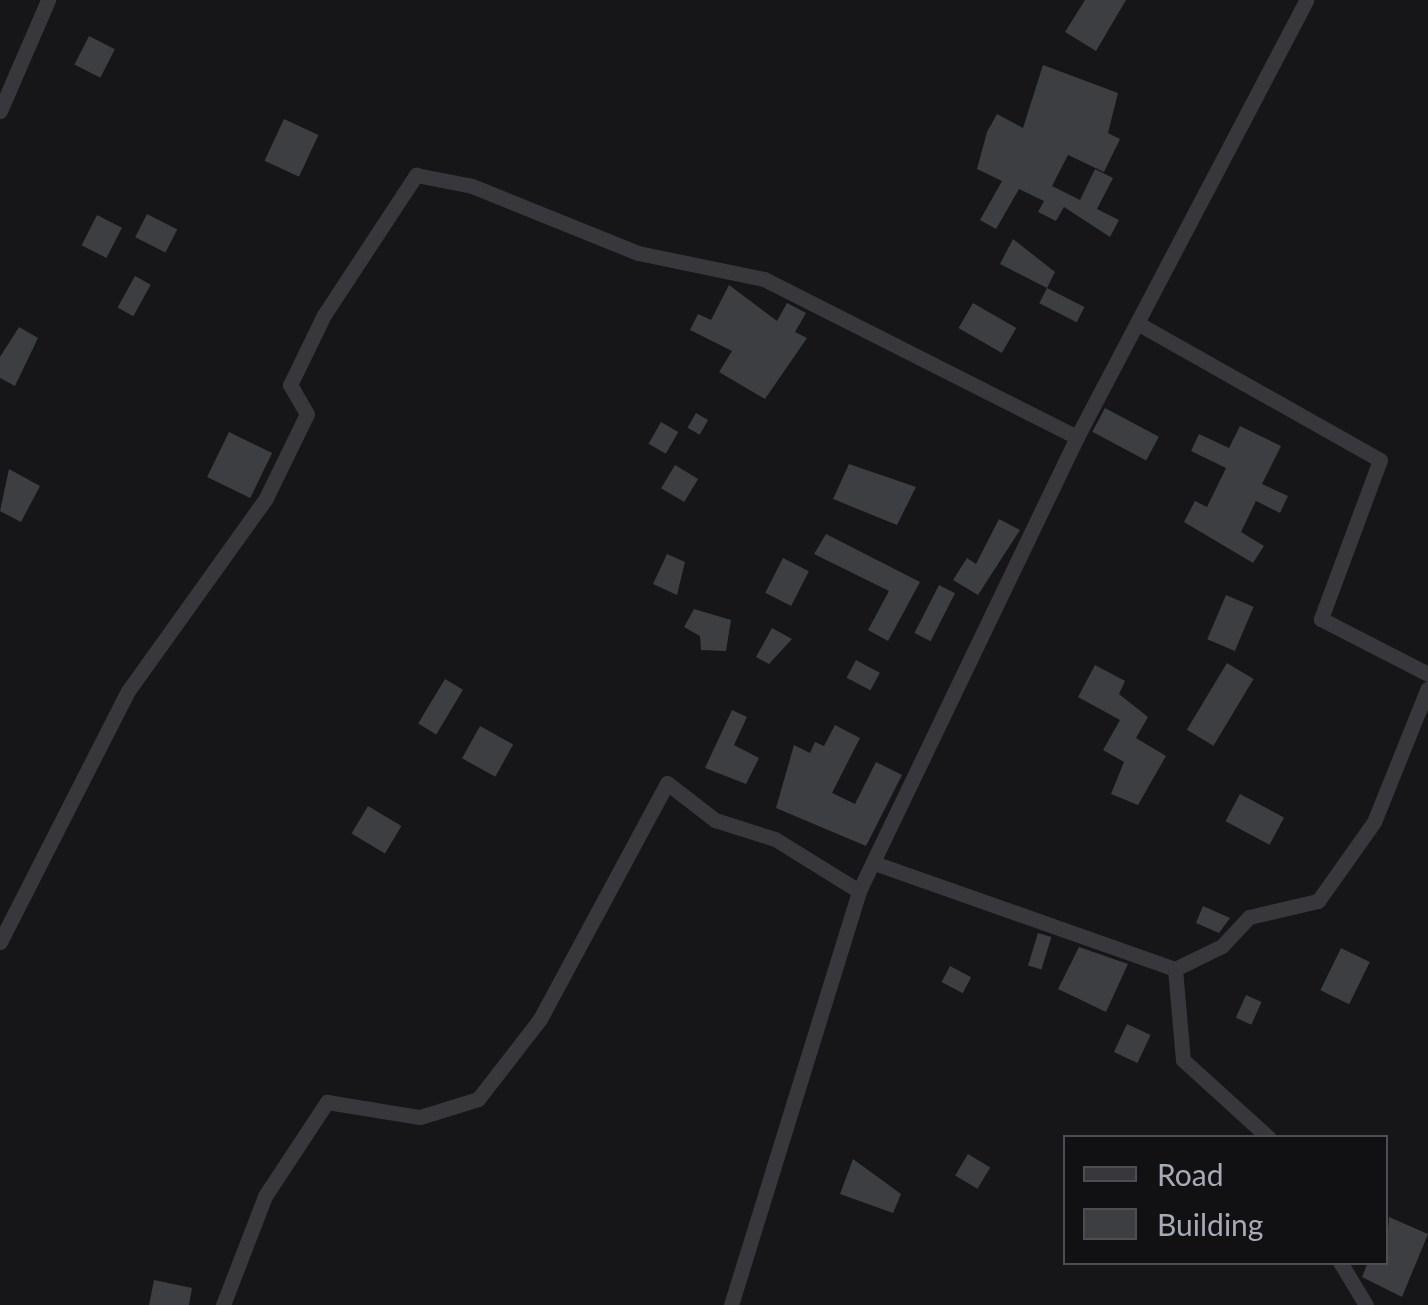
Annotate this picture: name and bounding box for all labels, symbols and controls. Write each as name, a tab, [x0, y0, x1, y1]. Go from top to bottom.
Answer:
legend	[1063, 1135, 1388, 1265]
text: Road	[1157, 1156, 1224, 1192]
text: Building	[1157, 1206, 1263, 1242]

